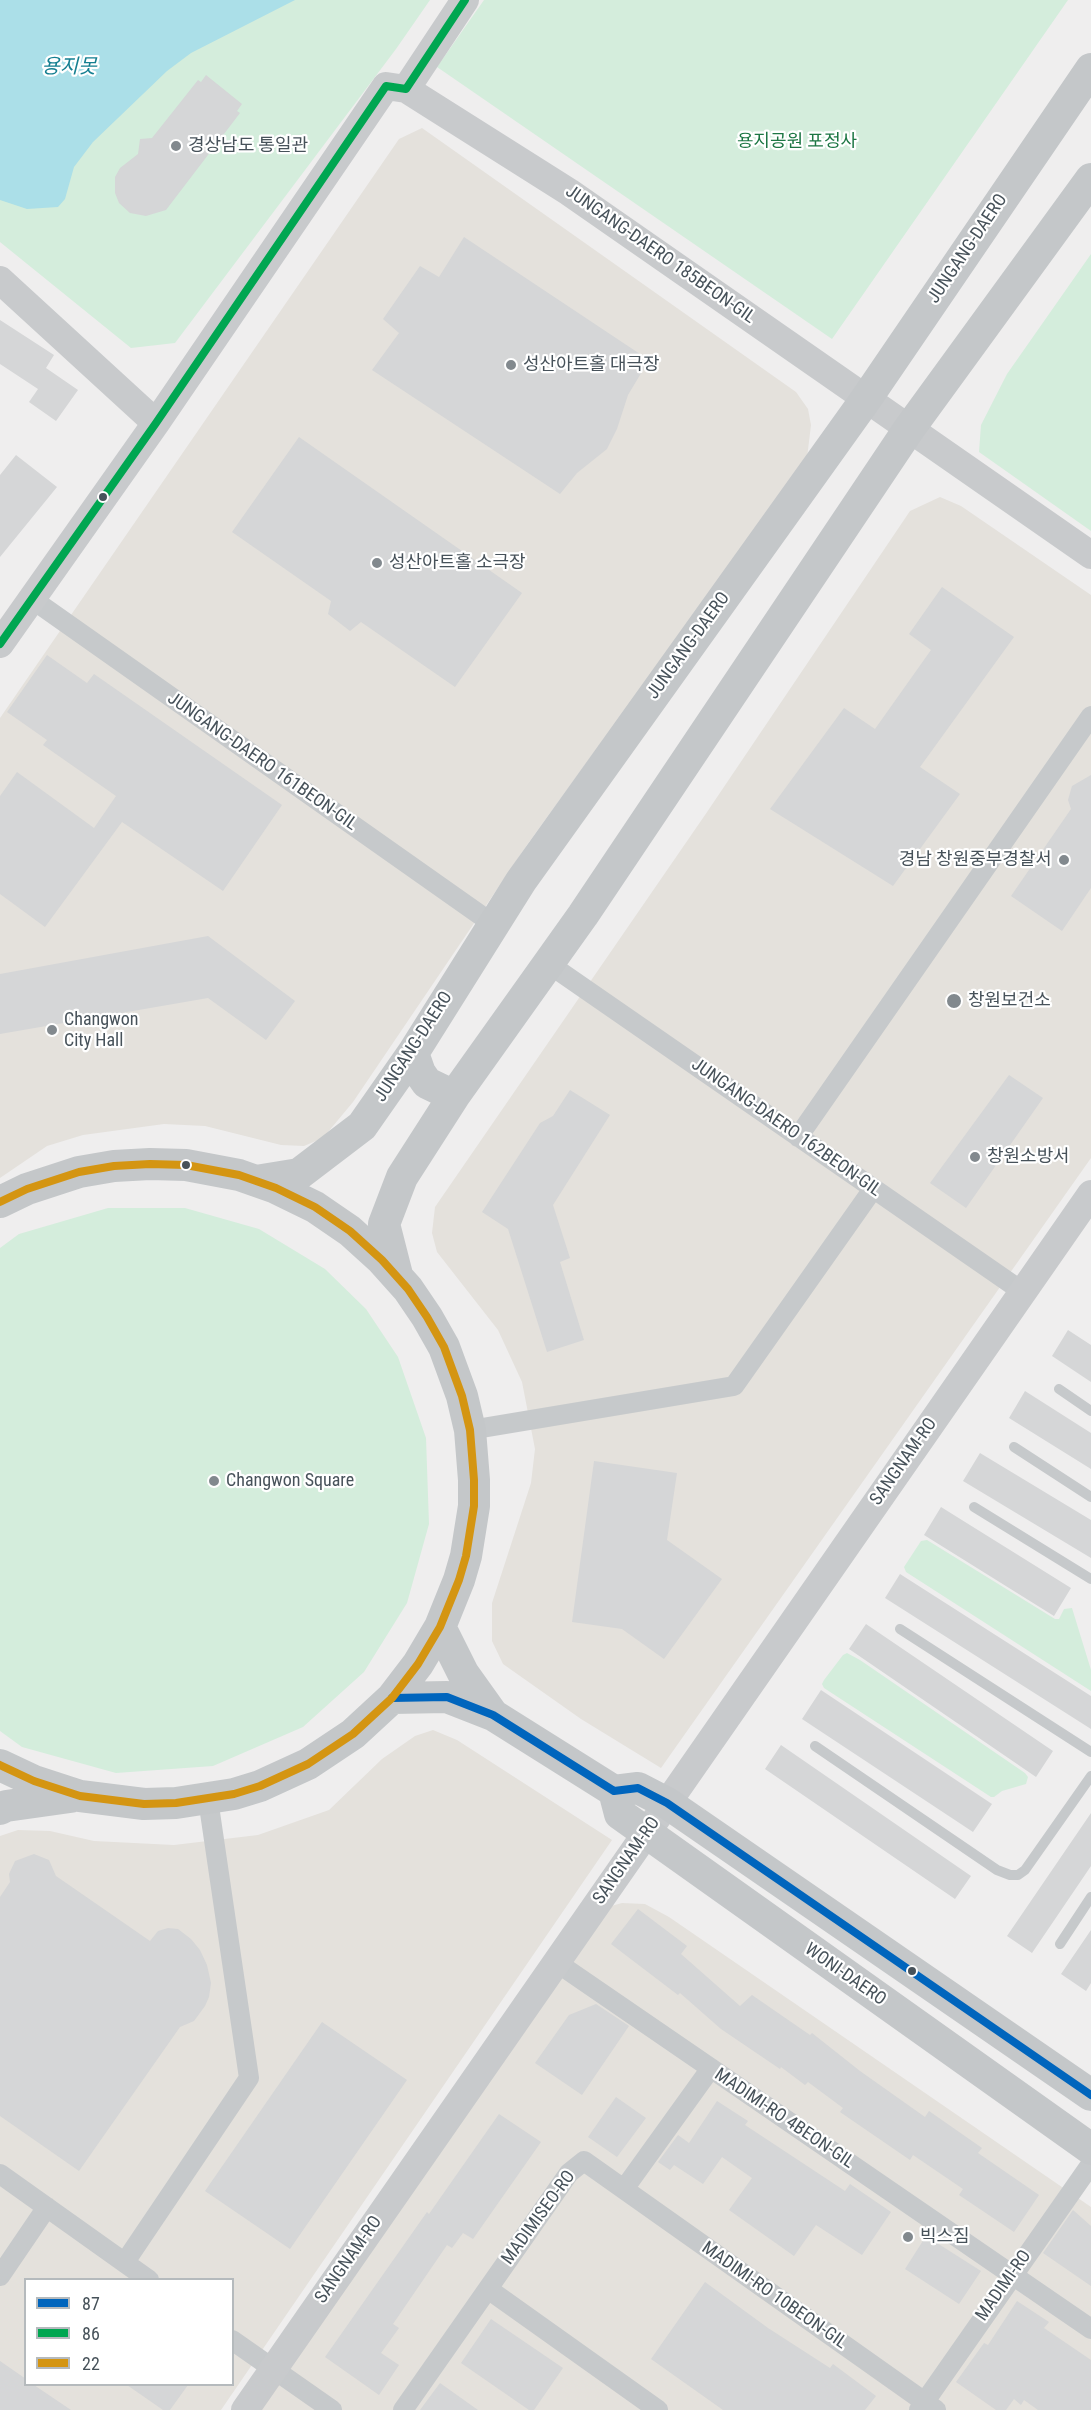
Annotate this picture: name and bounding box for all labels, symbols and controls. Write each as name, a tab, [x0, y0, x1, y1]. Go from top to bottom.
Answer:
water label: 용지못	[41, 56, 97, 80]
park label: 용지공원 포정사	[737, 131, 857, 153]
place label: 경상남도 통일관	[188, 135, 308, 157]
marker: 경상남도 통일관	[169, 139, 183, 153]
street label: JUNGANG-DAERO 185BEON-GIL	[561, 181, 759, 329]
street label: JUNGANG-DAERO	[924, 190, 1012, 308]
place label: 성산아트홀 대극장	[523, 354, 660, 376]
marker: 성산아트홀 대극장	[504, 358, 518, 372]
unlabelled marker	[97, 491, 109, 503]
place label: 성산아트홀 소극장	[389, 552, 526, 574]
marker: 성산아트홀 소극장	[370, 556, 384, 570]
street label: JUNGANG-DAERO	[643, 588, 735, 704]
street label: JUNGANG-DAERO 161BEON-GIL	[163, 688, 361, 836]
place label: 경남 창원중부경찰서	[899, 849, 1052, 871]
marker: 경남 창원중부경찰서	[1057, 853, 1071, 867]
street label: JUNGANG-DAERO	[370, 988, 458, 1106]
place label: 창원보건소	[968, 990, 1051, 1012]
marker: 창원보건소	[945, 992, 963, 1010]
place label: Changwon City Hall	[64, 1009, 139, 1052]
marker: Changwon City Hall	[45, 1023, 59, 1037]
street label: JUNGANG-DAERO 162BEON-GIL	[687, 1054, 885, 1202]
place label: 창원소방서	[987, 1146, 1070, 1168]
marker: 창원소방서	[968, 1150, 982, 1164]
unlabelled marker	[180, 1159, 192, 1171]
street label: SANGNAM-RO	[866, 1414, 942, 1510]
place label: Changwon Square	[226, 1470, 354, 1492]
marker: Changwon Square	[207, 1474, 221, 1488]
street label: SANGNAM-RO	[589, 1813, 665, 1909]
street label: WONI-DAERO	[800, 1939, 890, 2011]
unlabelled marker	[906, 1965, 918, 1977]
street label: MADIMI-RO 4BEON-GIL	[710, 2064, 858, 2174]
street label: MADIMISEO-RO	[498, 2167, 580, 2269]
street label: SANGNAM-RO	[311, 2212, 387, 2308]
place label: 빅스짐	[920, 2226, 970, 2248]
marker: 빅스짐	[901, 2230, 915, 2244]
street label: MADIMI-RO 10BEON-GIL	[697, 2238, 851, 2354]
street label: MADIMI-RO	[972, 2246, 1036, 2326]
legend	[24, 2278, 234, 2386]
text: 87	[82, 2293, 100, 2314]
text: 86	[82, 2323, 100, 2344]
text: 22	[82, 2353, 100, 2374]

